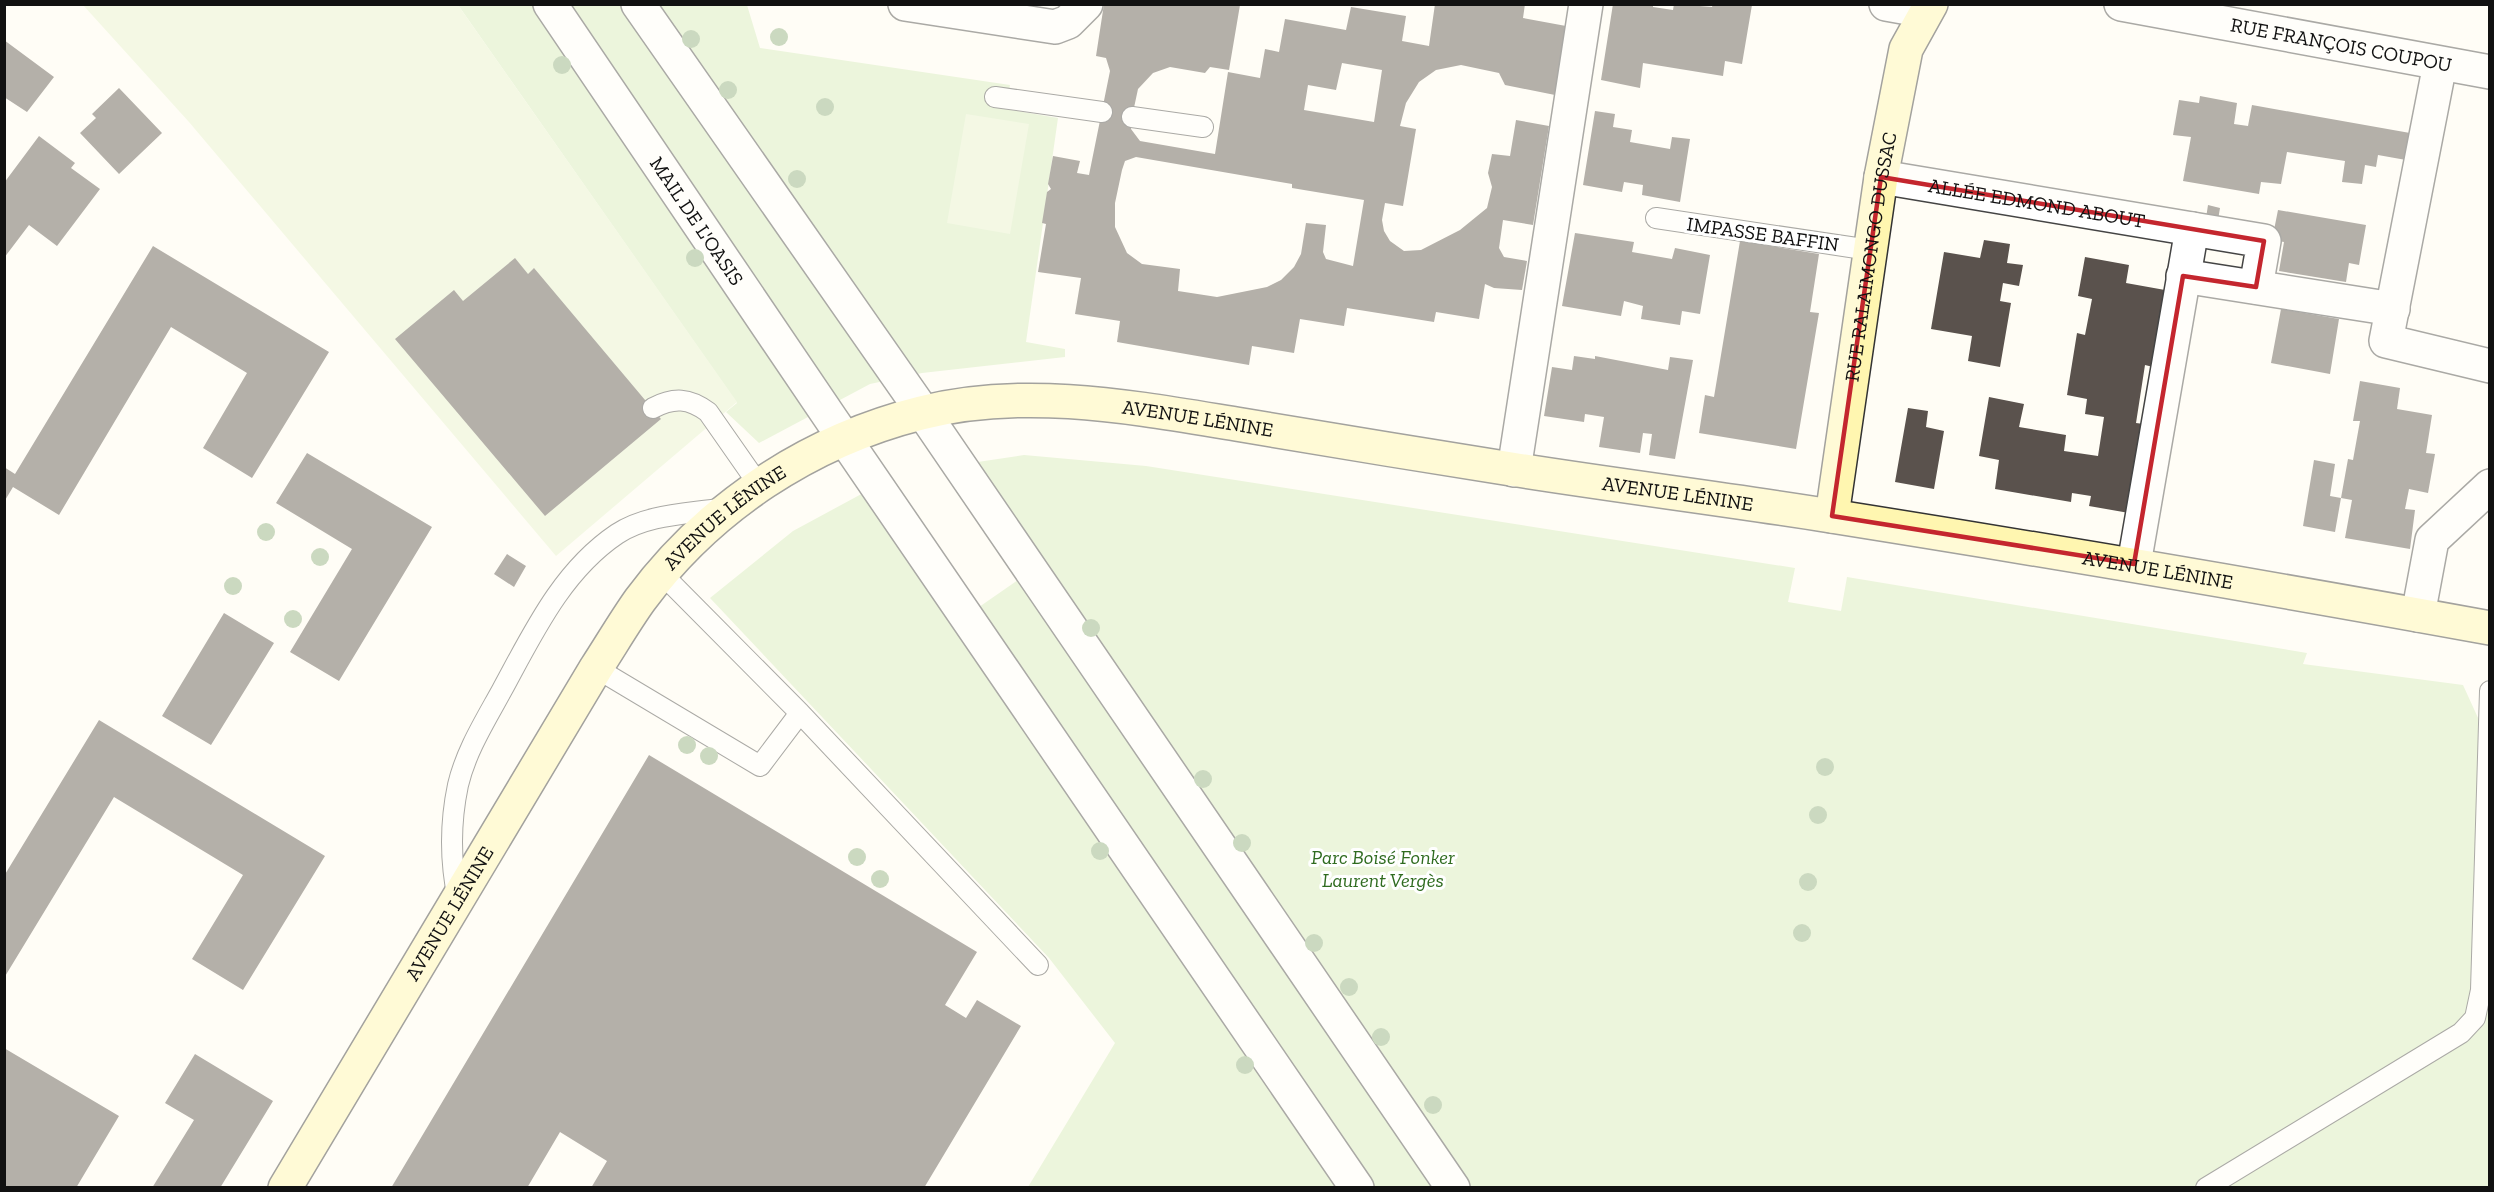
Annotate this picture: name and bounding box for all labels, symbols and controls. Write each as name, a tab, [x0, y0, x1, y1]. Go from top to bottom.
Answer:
street label: RUE FRANÇOIS COUPOU	[2229, 12, 2454, 77]
street label: RUE RALAIMONGO DUSSAC	[1840, 130, 1902, 383]
street label: MAIL DE L'OASIS	[645, 152, 749, 290]
street label: ALLÉE EDMOND ABOUT	[1927, 173, 2147, 233]
street label: IMPASSE BAFFIN	[1685, 211, 1841, 257]
street label: AVENUE LÉNINE	[1121, 395, 1275, 442]
street label: AVENUE LÉNINE	[658, 460, 790, 575]
street label: AVENUE LÉNINE	[1601, 471, 1755, 516]
street label: AVENUE LÉNINE	[2081, 545, 2235, 594]
street label: AVENUE LÉNINE	[400, 842, 499, 985]
park label: Parc Boisé Fonker Laurent Vergès	[1311, 845, 1455, 892]

